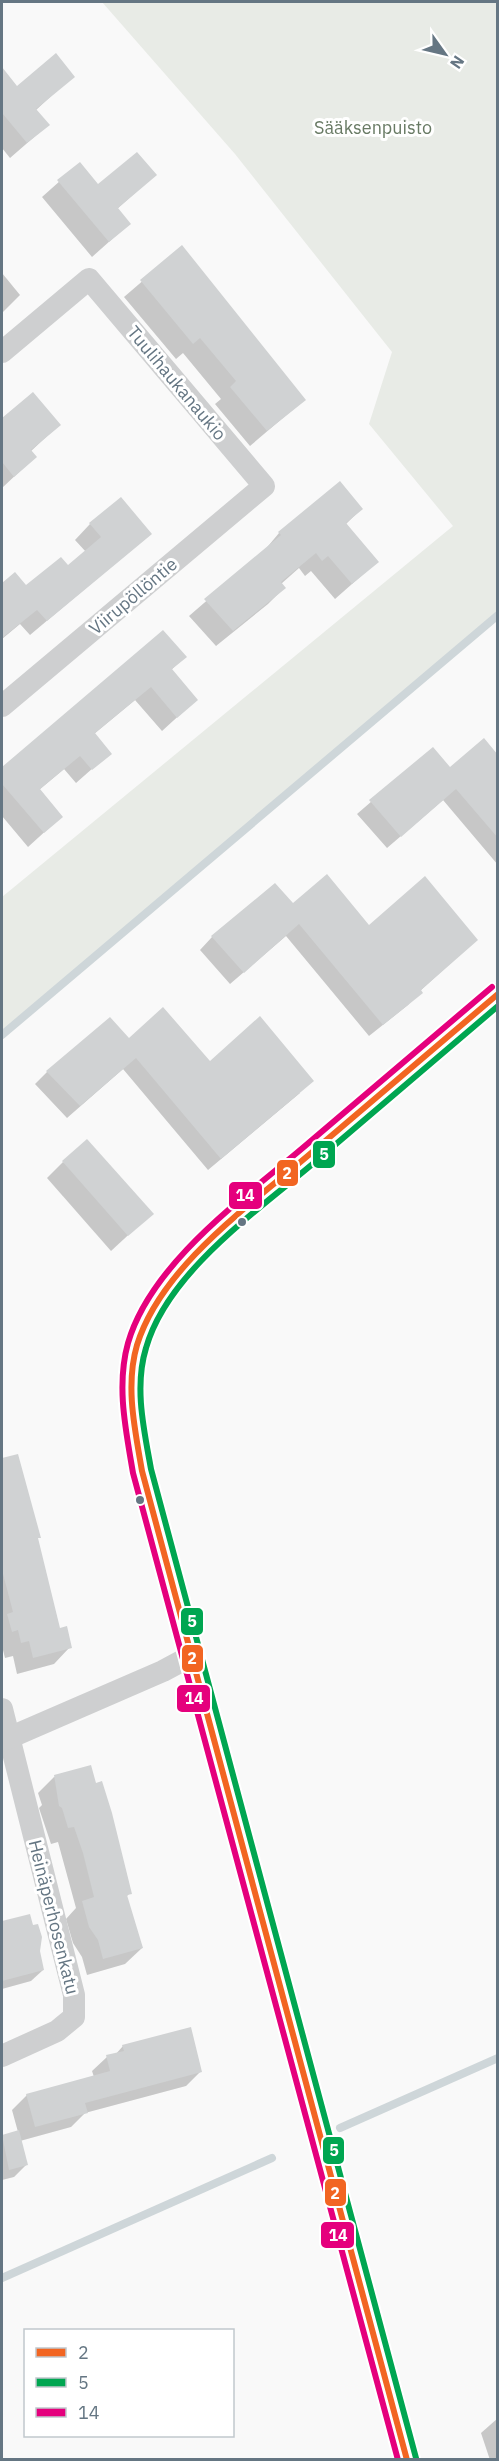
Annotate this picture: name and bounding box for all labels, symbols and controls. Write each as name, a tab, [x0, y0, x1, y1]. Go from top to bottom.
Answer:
north arrow	[415, 24, 475, 84]
text: N	[446, 52, 469, 73]
park label: Sääksenpuisto	[314, 116, 432, 139]
street label: Tuulihaukanaukio	[122, 321, 232, 445]
street label: Viirupöllöntie	[84, 552, 182, 640]
line badge: 5	[312, 1140, 336, 1169]
text: 5	[319, 1144, 329, 1164]
line badge: 2	[276, 1159, 299, 1187]
text: 2	[282, 1163, 292, 1183]
line badge: 14	[228, 1181, 263, 1210]
text: 14	[235, 1185, 255, 1205]
unlabelled marker	[236, 1216, 248, 1228]
unlabelled marker	[134, 1494, 146, 1506]
line badge: 5	[180, 1607, 204, 1636]
text: 5	[187, 1611, 197, 1631]
line badge: 2	[181, 1644, 204, 1673]
text: 2	[187, 1648, 197, 1668]
line badge: 14	[176, 1684, 211, 1713]
text: 14	[184, 1688, 204, 1708]
street label: Heinäperhosenkatu	[24, 1837, 84, 1997]
line badge: 5	[322, 2136, 345, 2165]
text: 5	[329, 2140, 339, 2160]
line badge: 2	[324, 2178, 347, 2207]
text: 2	[330, 2183, 340, 2203]
line badge: 14	[320, 2221, 355, 2249]
text: 14	[328, 2225, 348, 2245]
legend	[24, 2329, 234, 2437]
text: 2	[78, 2341, 89, 2364]
text: 5	[78, 2371, 89, 2394]
text: 14	[78, 2401, 100, 2424]

